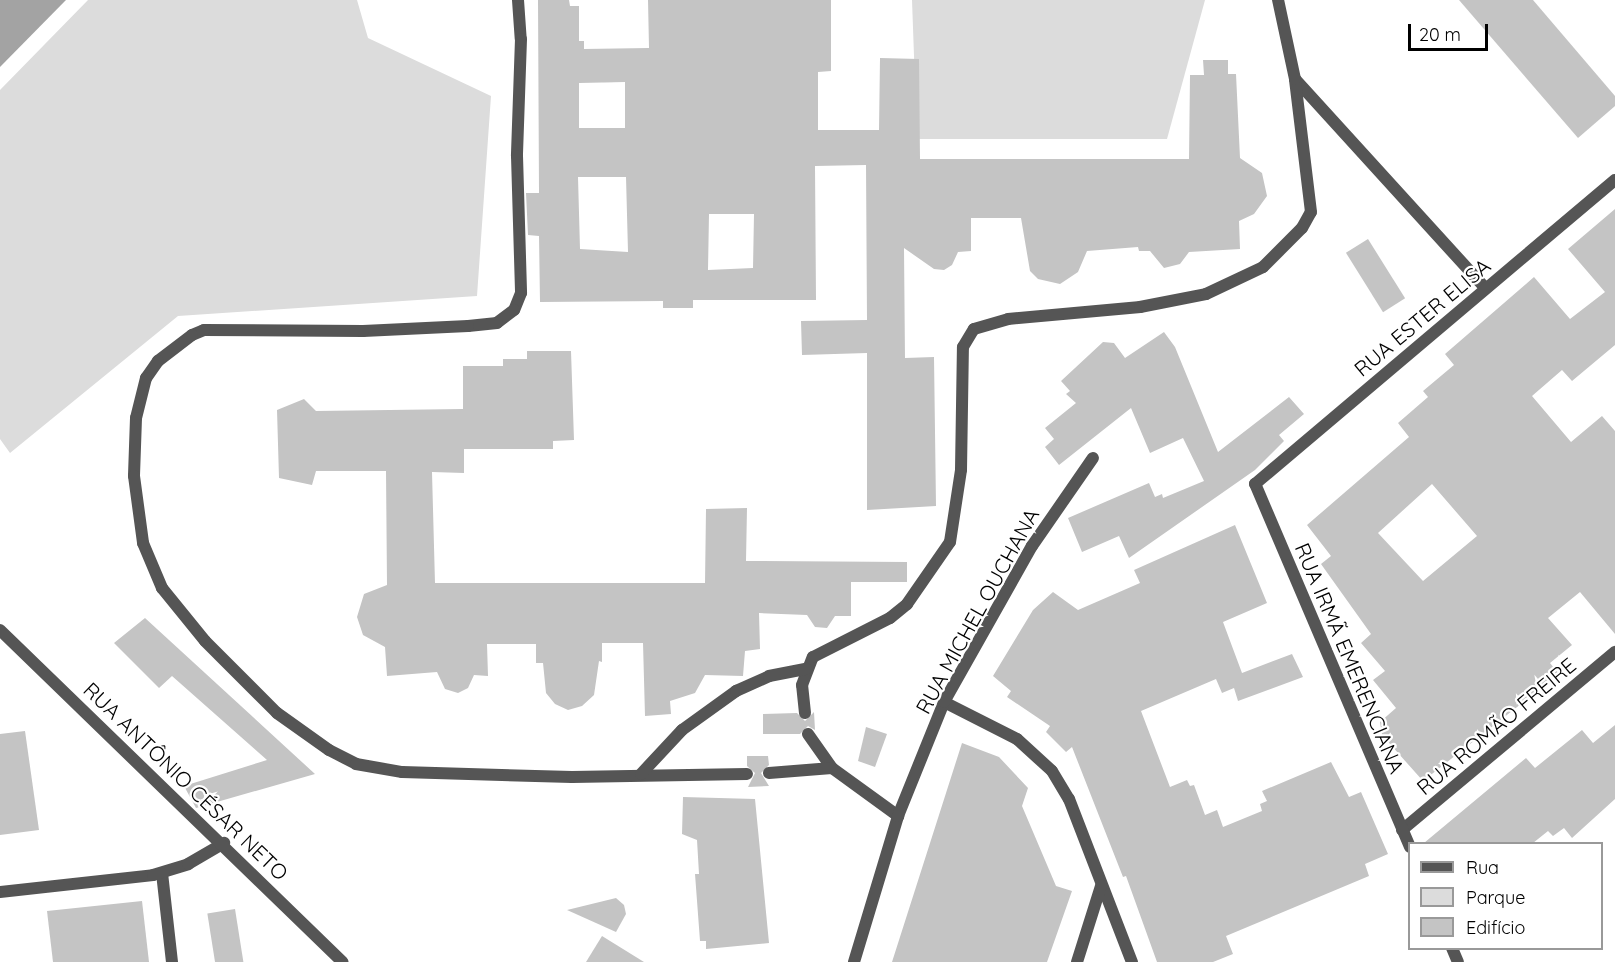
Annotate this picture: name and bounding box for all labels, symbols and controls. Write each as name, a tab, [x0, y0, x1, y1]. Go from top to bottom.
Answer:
scale bar	[1411, 12, 1490, 50]
text: 20 m	[1419, 23, 1461, 46]
street label: RUA ESTER ELISA	[1349, 253, 1495, 381]
street label: RUA MICHEL OUCHANA	[910, 504, 1044, 718]
street label: RUA IRMÃ EMERENCIANA	[1290, 539, 1410, 777]
street label: RUA ROMÃO FREIRE	[1411, 652, 1581, 800]
street label: RUA ANTÔNIO CÉSAR NETO	[79, 677, 293, 885]
legend	[1408, 842, 1603, 950]
text: Rua	[1466, 856, 1499, 879]
text: Parque	[1466, 886, 1525, 909]
text: Edifício	[1466, 916, 1525, 939]

